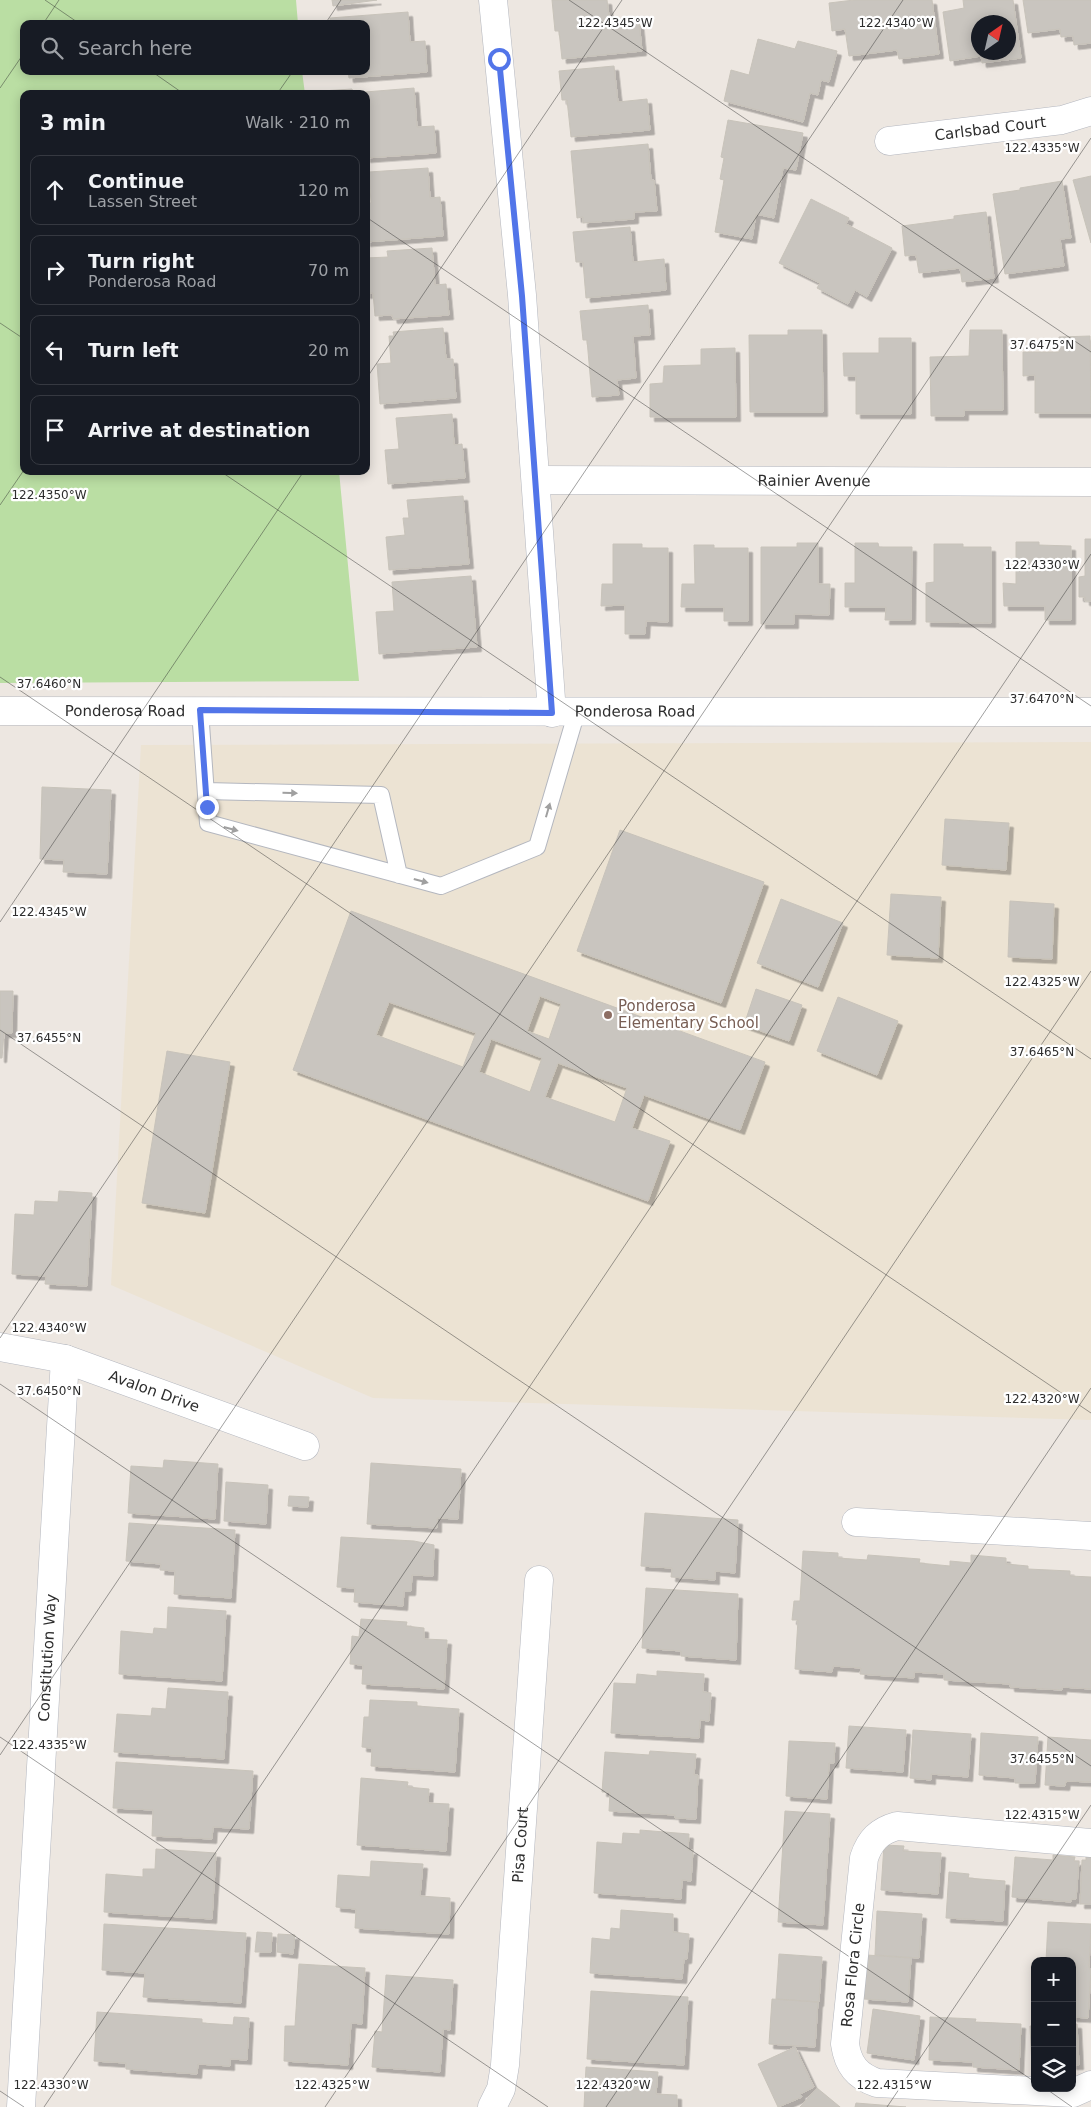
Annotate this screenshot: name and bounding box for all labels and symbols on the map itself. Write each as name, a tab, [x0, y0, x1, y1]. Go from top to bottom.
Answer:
north arrow	[971, 15, 1016, 60]
text: 122.4345°W	[577, 16, 653, 30]
text: 122.4340°W	[858, 16, 934, 30]
route start	[488, 48, 511, 71]
street label: Carlsbad Court	[934, 113, 1047, 144]
text: 122.4335°W	[1004, 141, 1080, 155]
text: 37.6475°N	[1010, 338, 1074, 352]
street label: Rainier Avenue	[757, 472, 871, 490]
text: 122.4350°W	[11, 488, 87, 502]
text: 122.4330°W	[1004, 558, 1080, 572]
text: 37.6460°N	[17, 677, 81, 691]
text: 37.6470°N	[1010, 692, 1074, 706]
street label: Ponderosa Road	[65, 702, 185, 720]
street label: Ponderosa Road	[575, 703, 695, 721]
one-way arrow	[282, 789, 298, 797]
route end	[196, 796, 219, 819]
one-way arrow	[544, 803, 552, 818]
one-way arrow	[223, 825, 239, 833]
one-way arrow	[414, 877, 429, 885]
text: 122.4345°W	[11, 905, 87, 919]
text: 122.4325°W	[1004, 975, 1080, 989]
place label: Ponderosa Elementary School	[618, 997, 759, 1032]
marker: Ponderosa Elementary School	[602, 1009, 614, 1021]
text: 37.6455°N	[17, 1031, 81, 1045]
text: 37.6465°N	[1010, 1045, 1074, 1059]
text: 122.4340°W	[11, 1321, 87, 1335]
street label: Avalon Drive	[106, 1367, 202, 1416]
text: 37.6450°N	[17, 1384, 81, 1398]
text: 122.4320°W	[1004, 1392, 1080, 1406]
street label: Constitution Way	[35, 1593, 60, 1722]
text: 122.4335°W	[11, 1738, 87, 1752]
text: 37.6455°N	[1010, 1752, 1074, 1766]
street label: Pisa Court	[509, 1806, 532, 1884]
text: 122.4315°W	[1004, 1808, 1080, 1822]
street label: Rosa Flora Circle	[838, 1902, 868, 2028]
text: 122.4330°W	[13, 2078, 89, 2092]
text: 122.4325°W	[294, 2078, 370, 2092]
text: 122.4320°W	[575, 2078, 651, 2092]
text: 122.4315°W	[856, 2078, 932, 2092]

